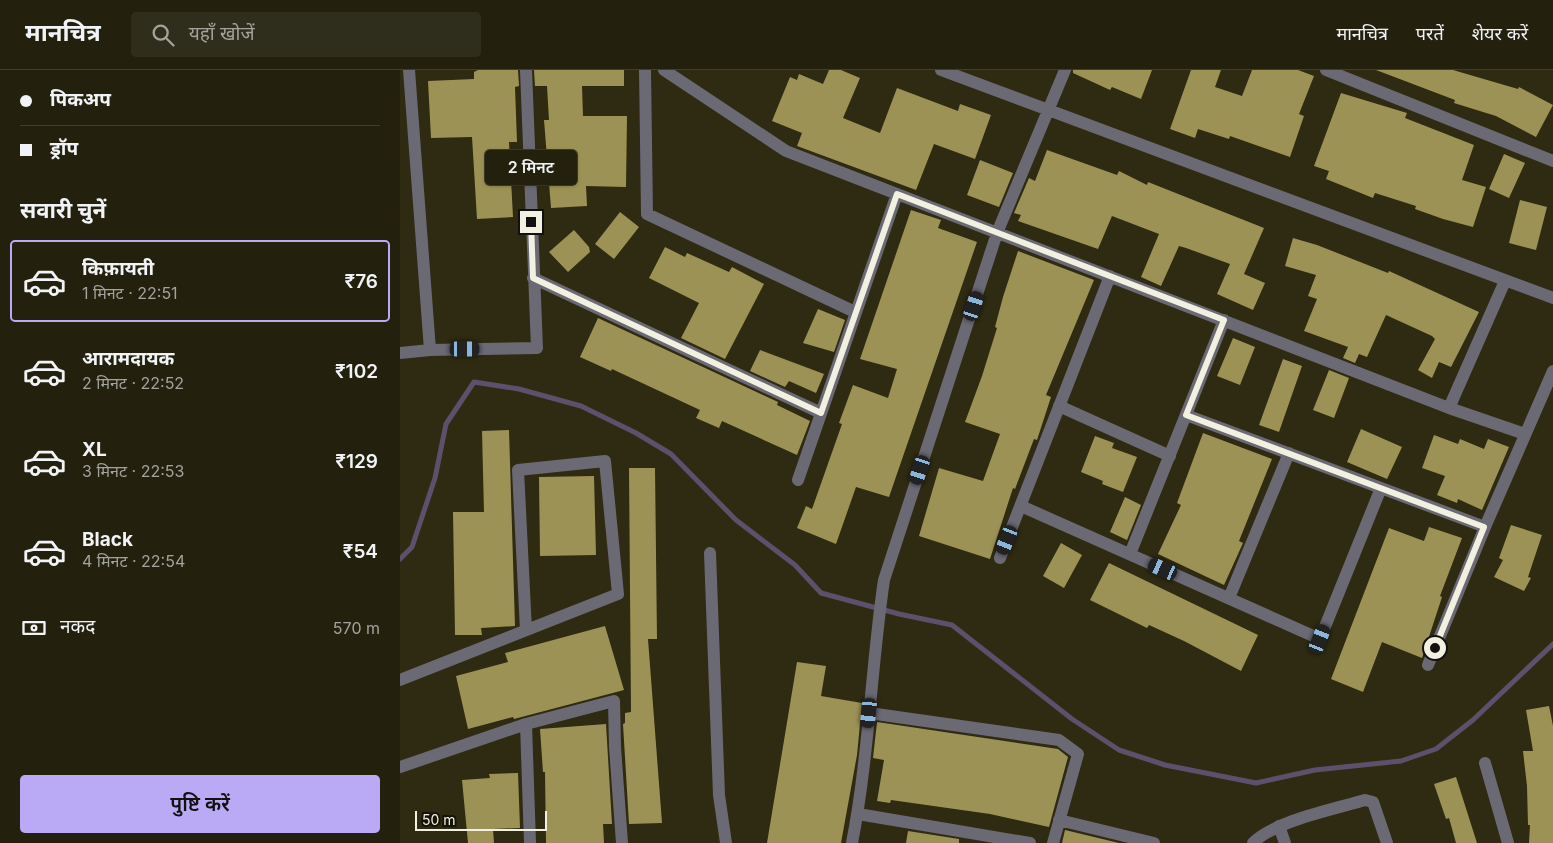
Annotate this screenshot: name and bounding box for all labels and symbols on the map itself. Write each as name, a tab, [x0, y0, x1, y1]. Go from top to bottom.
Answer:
callout: 2 मिनट	[485, 150, 577, 184]
route end	[520, 211, 542, 233]
car	[962, 289, 985, 323]
car	[450, 342, 480, 357]
car	[908, 453, 931, 487]
car	[994, 523, 1019, 557]
car	[1146, 556, 1179, 582]
car	[1307, 622, 1332, 656]
route start	[1424, 637, 1446, 659]
car	[859, 697, 878, 729]
scale bar	[415, 808, 548, 831]

